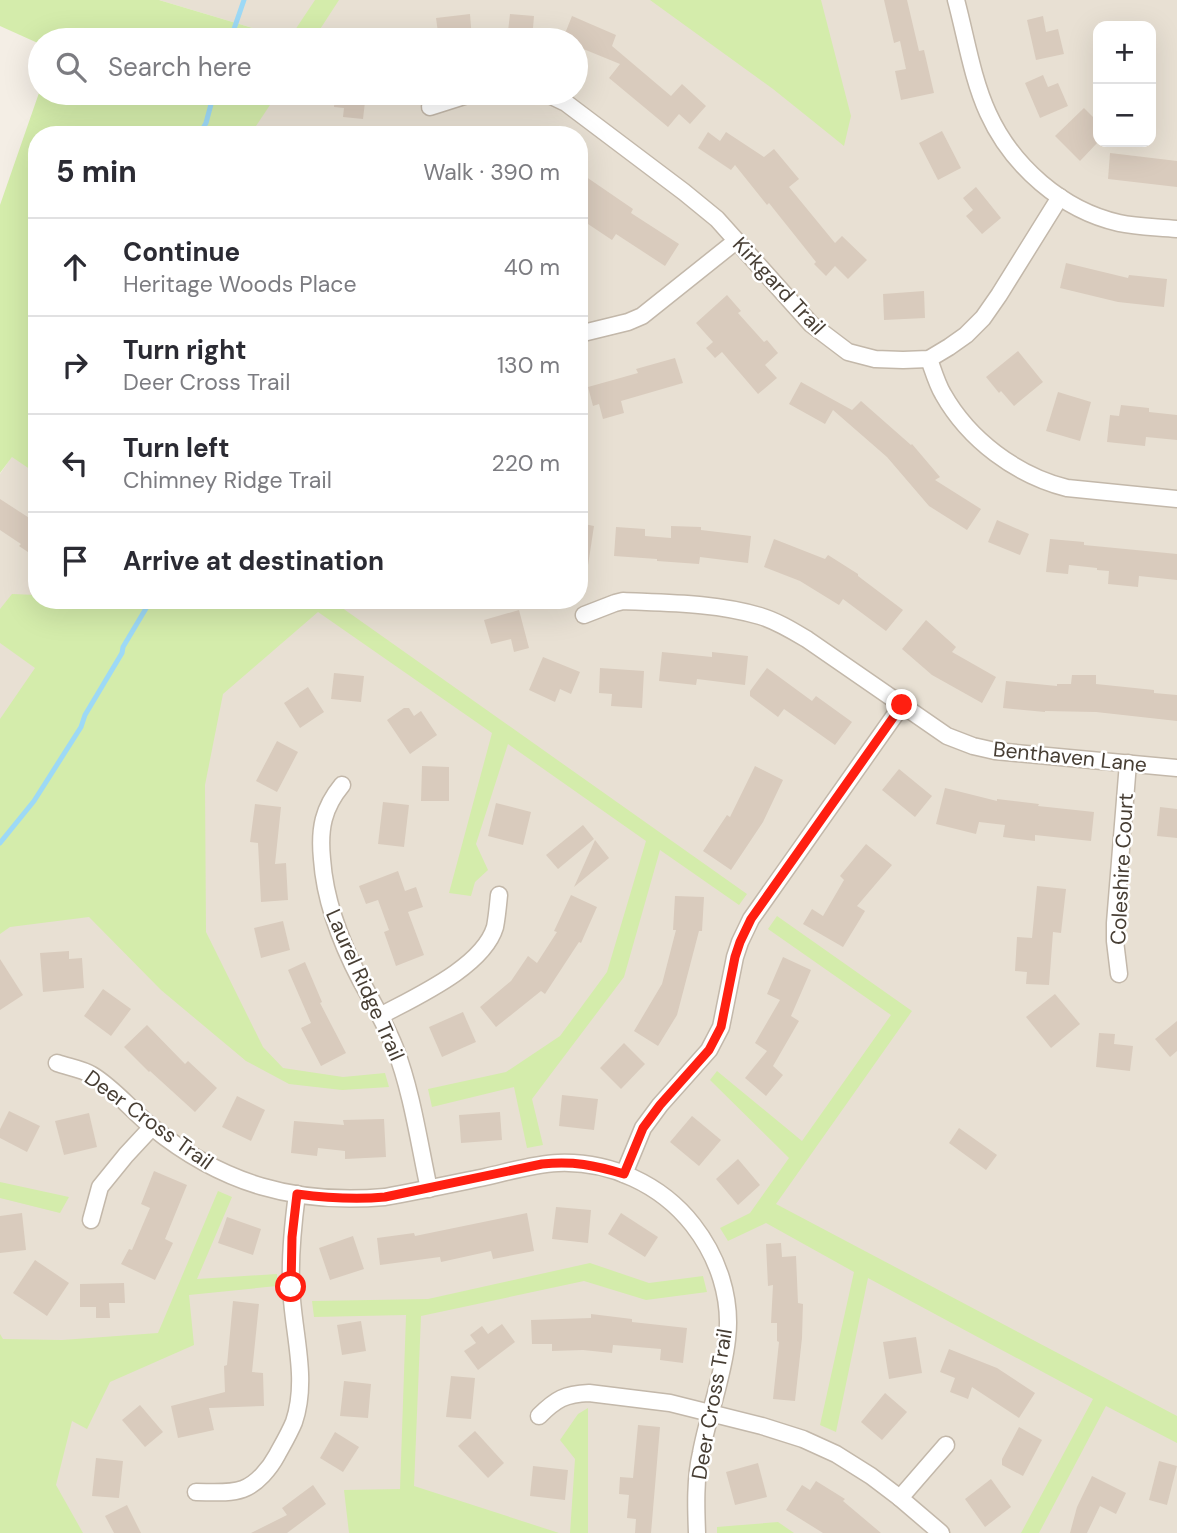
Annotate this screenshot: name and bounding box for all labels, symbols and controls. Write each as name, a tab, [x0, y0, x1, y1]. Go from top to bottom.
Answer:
map controls	[1093, 21, 1156, 147]
button: +	[1093, 21, 1156, 84]
search box	[28, 28, 588, 105]
icon: search	[52, 48, 90, 86]
text: Search here	[108, 50, 251, 84]
button: −	[1093, 84, 1156, 147]
text: 5 min	[56, 152, 137, 191]
text: Walk · 390 m	[423, 157, 560, 187]
street label: Kirkgard Trail	[726, 231, 832, 341]
text: Continue	[123, 235, 240, 269]
icon: ahead	[56, 248, 94, 286]
text: 40 m	[504, 252, 560, 282]
text: Heritage Woods Place	[123, 269, 357, 299]
text: Turn right	[123, 333, 247, 367]
icon: right	[56, 346, 94, 384]
text: 130 m	[497, 350, 560, 380]
text: Deer Cross Trail	[123, 367, 290, 397]
text: Turn left	[123, 431, 230, 465]
icon: left	[56, 444, 94, 482]
text: 220 m	[491, 448, 560, 478]
text: Chimney Ridge Trail	[123, 465, 332, 495]
icon: arrive	[56, 542, 94, 580]
text: Arrive at destination	[123, 544, 384, 578]
route end	[886, 689, 917, 720]
street label: Benthaven Lane	[992, 735, 1148, 779]
street label: Coleshire Court	[1104, 792, 1140, 946]
street label: Laurel Ridge Trail	[319, 905, 411, 1065]
street label: Deer Cross Trail	[79, 1064, 219, 1176]
route start	[275, 1271, 306, 1302]
street label: Deer Cross Trail	[685, 1326, 739, 1482]

